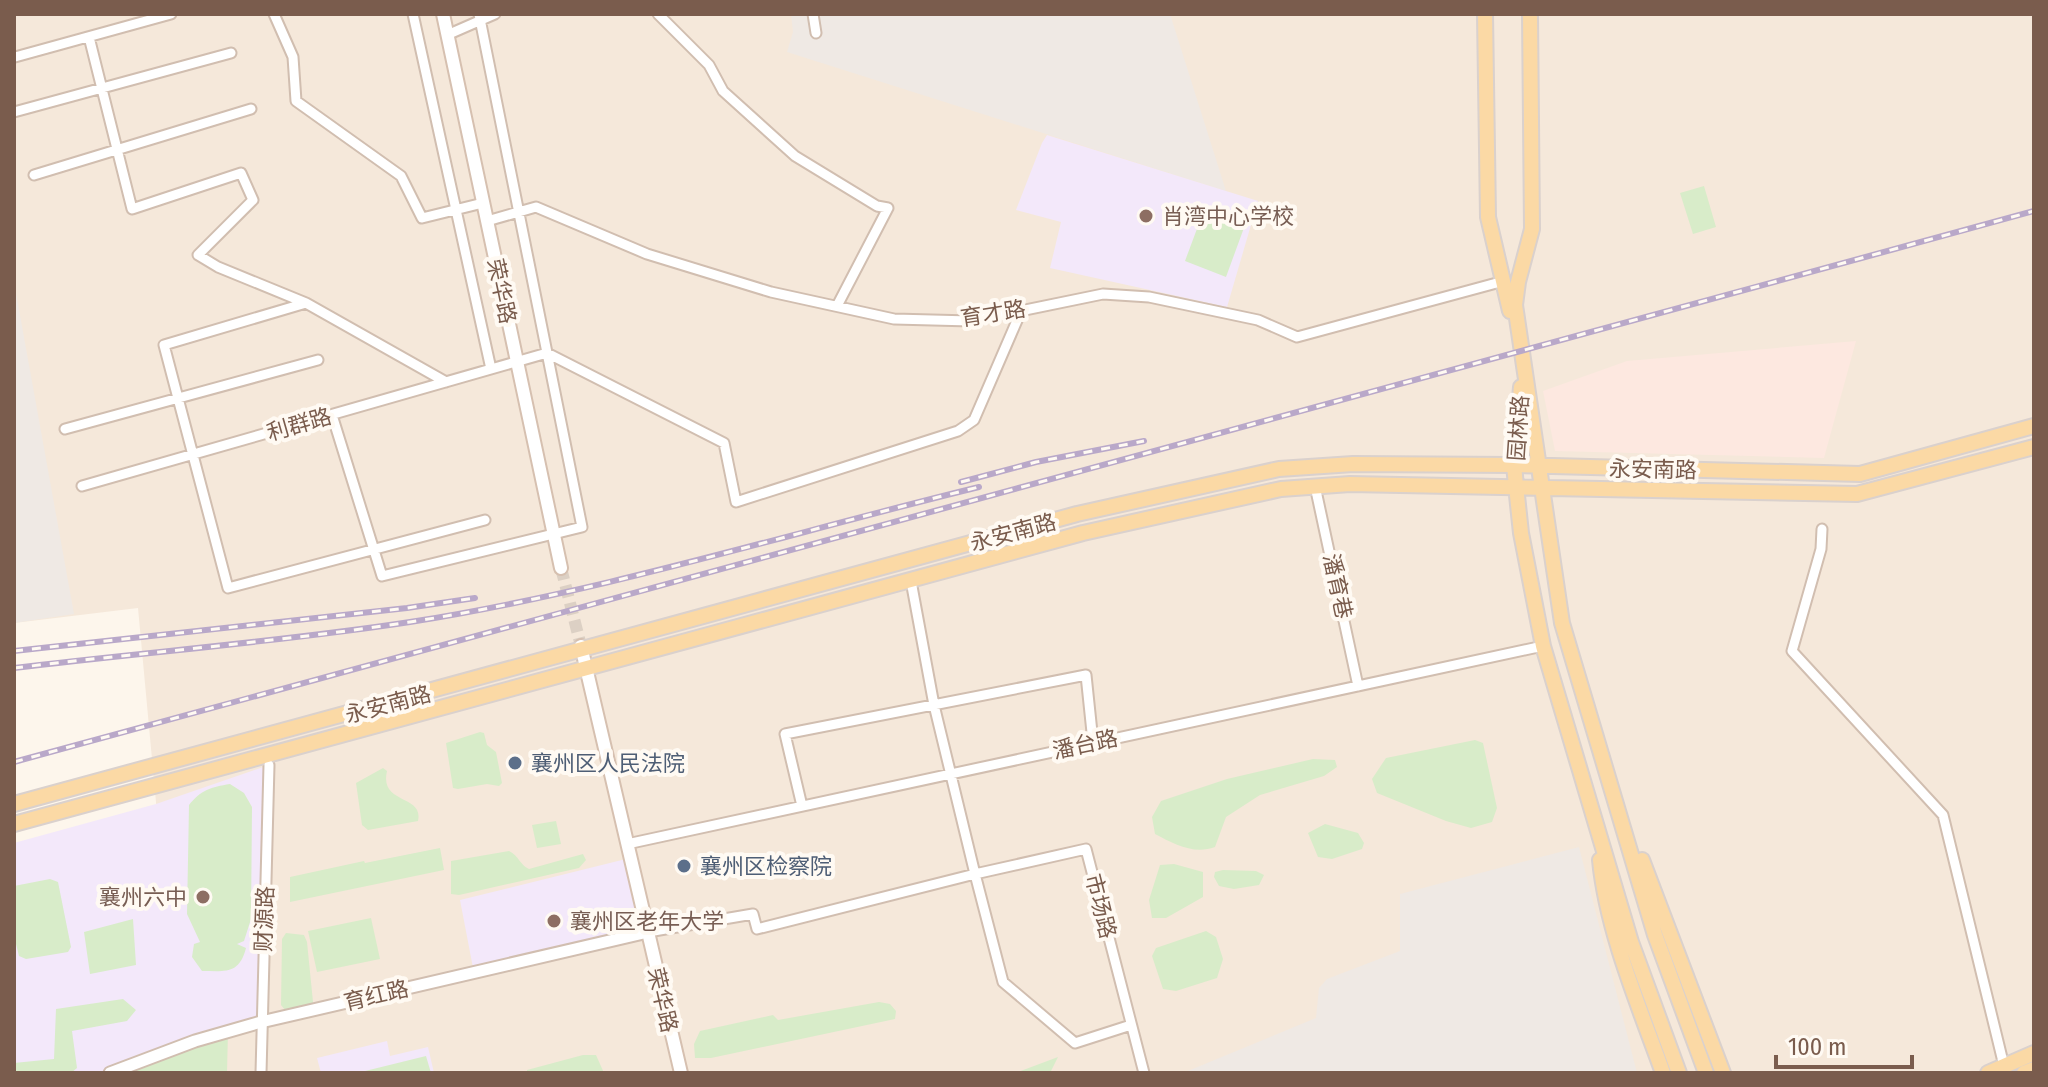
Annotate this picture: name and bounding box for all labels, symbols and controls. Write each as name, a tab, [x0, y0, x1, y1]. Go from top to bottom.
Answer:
place label: 肖湾中心学校	[1162, 203, 1294, 230]
marker: 肖湾中心学校	[1137, 207, 1155, 225]
street label: 荣华路	[481, 256, 522, 326]
street label: 育才路	[958, 295, 1028, 332]
street label: 园林路	[1503, 394, 1534, 462]
street label: 利群路	[264, 402, 335, 447]
street label: 永安南路	[1609, 455, 1697, 484]
street label: 永安南路	[967, 508, 1059, 557]
street label: 潘育巷	[1317, 551, 1358, 621]
street label: 永安南路	[342, 680, 434, 729]
street label: 潘台路	[1050, 724, 1120, 765]
place label: 襄州区人民法院	[531, 750, 685, 777]
marker: 襄州区人民法院	[506, 754, 524, 772]
place label: 襄州区检察院	[700, 853, 832, 880]
marker: 襄州区检察院	[675, 857, 693, 875]
street label: 市场路	[1079, 871, 1122, 941]
place label: 襄州六中	[99, 884, 187, 911]
street label: 财源路	[250, 886, 279, 952]
marker: 襄州六中	[194, 888, 212, 906]
place label: 襄州区老年大学	[570, 908, 724, 935]
marker: 襄州区老年大学	[545, 912, 563, 930]
street label: 荣华路	[642, 965, 683, 1035]
street label: 育红路	[341, 975, 411, 1016]
scale bar	[1776, 1019, 1912, 1069]
text: 100 m	[1788, 1033, 1846, 1061]

